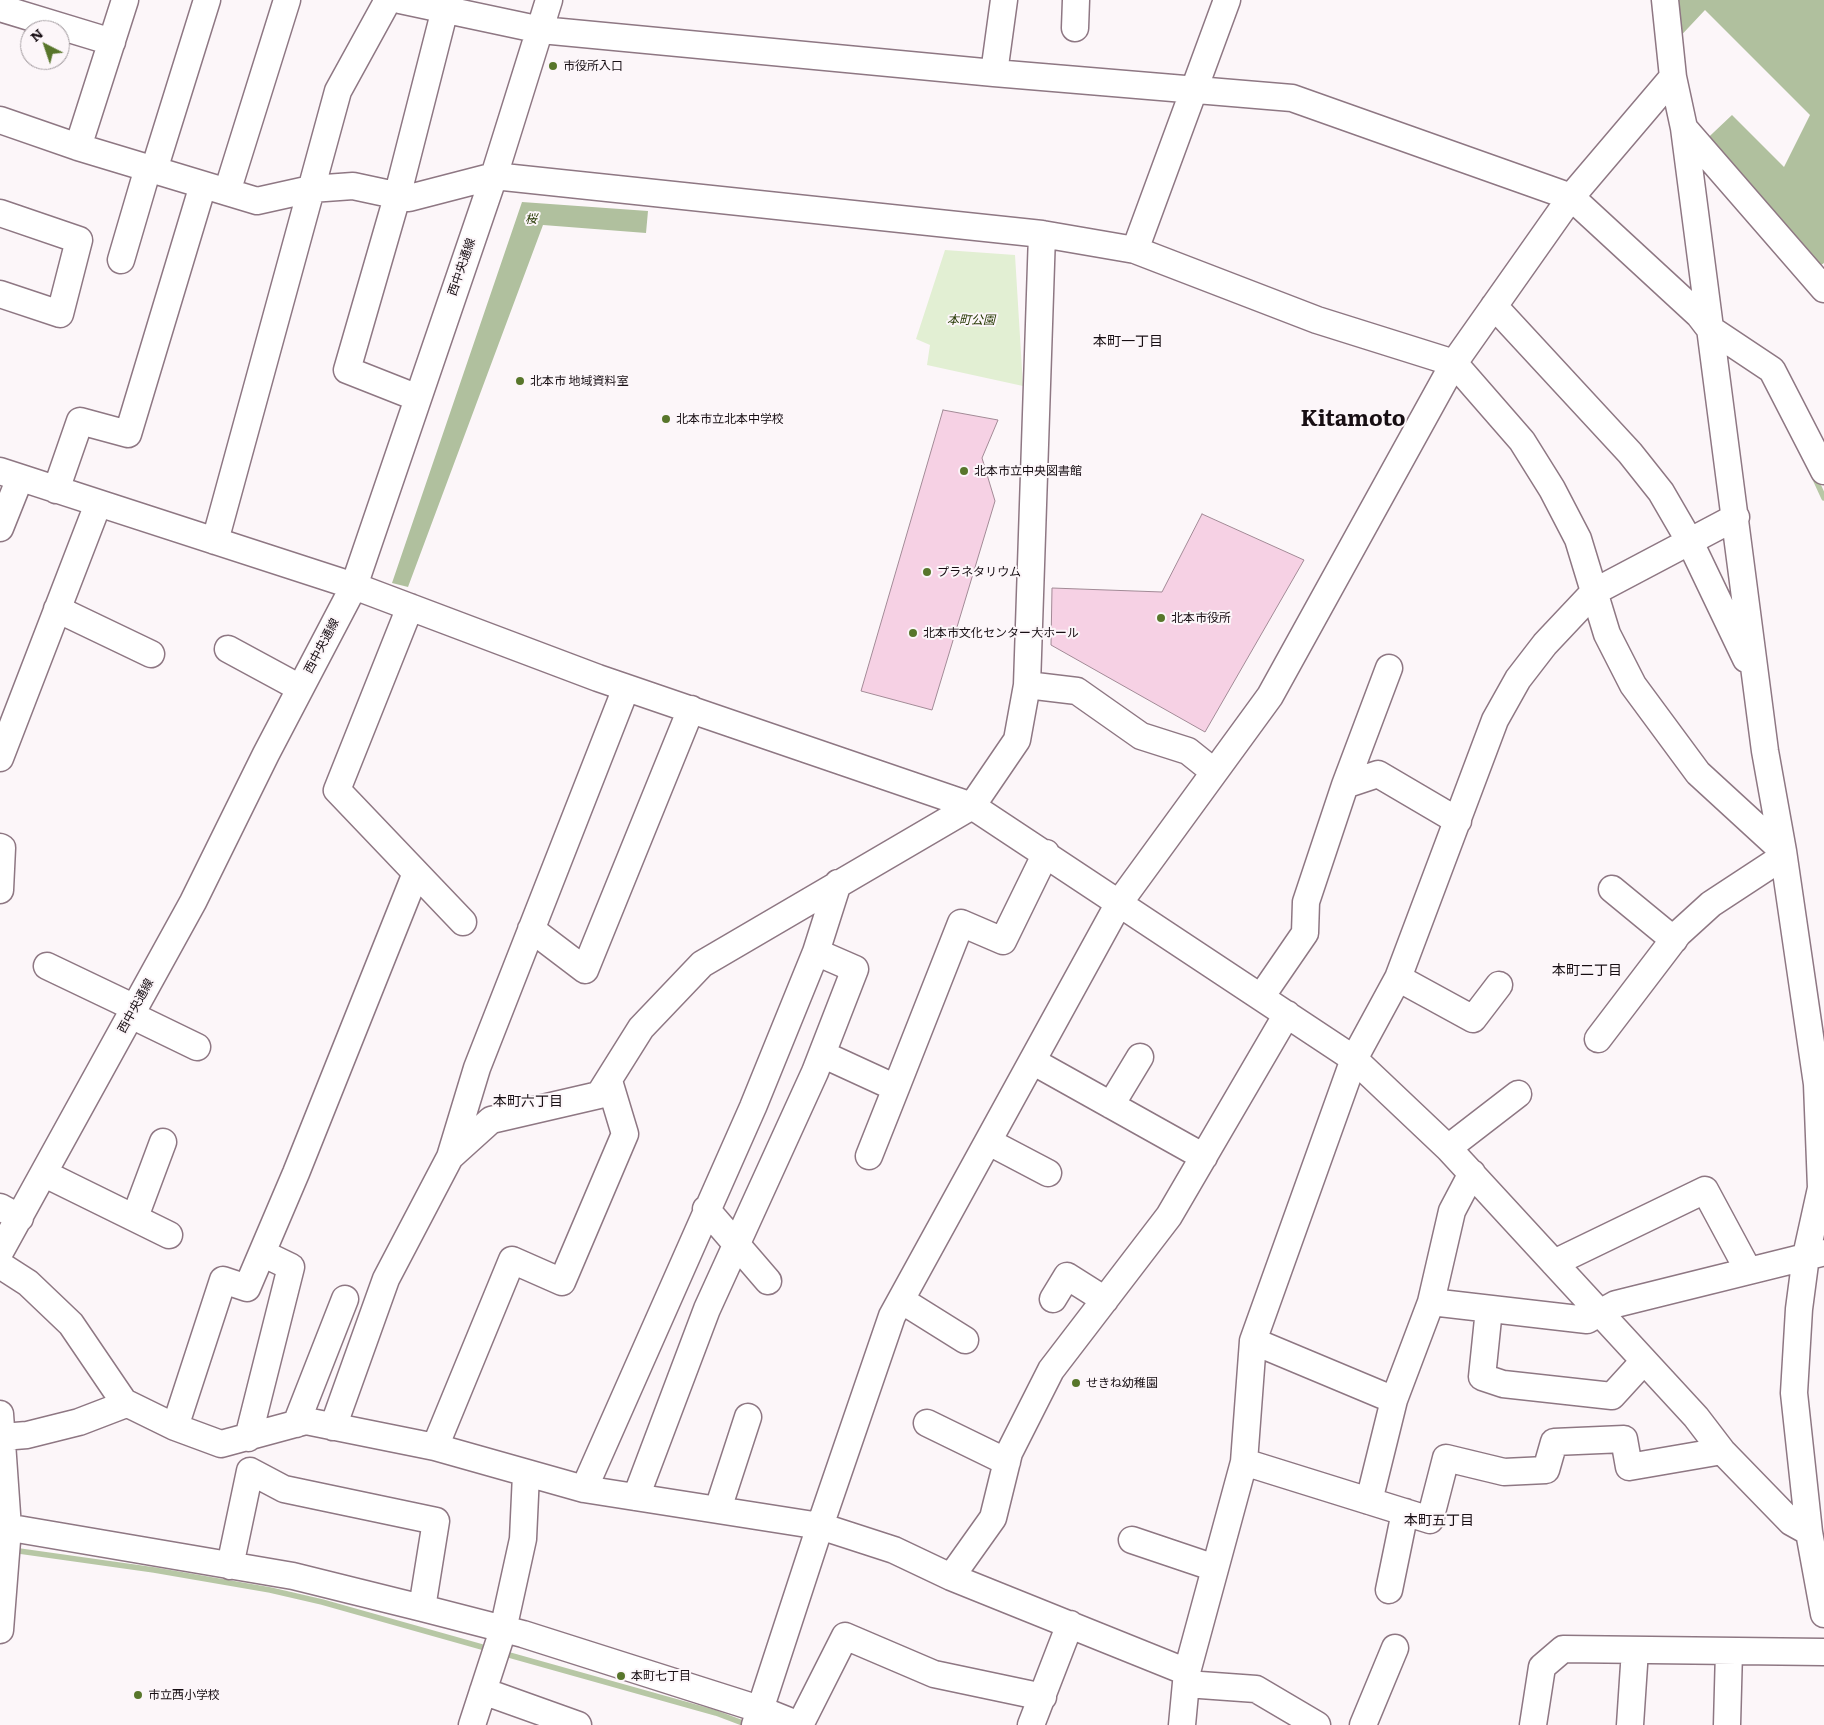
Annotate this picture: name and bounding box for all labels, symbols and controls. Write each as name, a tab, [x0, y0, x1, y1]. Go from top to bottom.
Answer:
north arrow	[20, 20, 70, 70]
text: N	[25, 23, 47, 46]
place label: 市役所入口	[563, 59, 623, 73]
marker: 市役所入口	[547, 60, 559, 72]
park label: 桜	[525, 212, 537, 226]
street label: 西中央通線	[445, 236, 479, 298]
park label: 本町公園	[947, 313, 995, 327]
district label: 本町一丁目	[1093, 334, 1163, 350]
place label: 北本市 地域資料室	[530, 374, 628, 388]
marker: 北本市 地域資料室	[514, 375, 526, 387]
district label: Kitamoto	[1300, 407, 1406, 433]
place label: 北本市立北本中学校	[676, 412, 784, 426]
marker: 北本市立北本中学校	[660, 413, 672, 425]
place label: 北本市立中央図書館	[974, 464, 1082, 478]
marker: 北本市立中央図書館	[958, 465, 970, 477]
place label: プラネタリウム	[937, 565, 1021, 579]
marker: プラネタリウム	[921, 566, 933, 578]
place label: 北本市役所	[1171, 611, 1231, 625]
marker: 北本市役所	[1155, 612, 1167, 624]
street label: 西中央通線	[302, 616, 342, 676]
place label: 北本市文化センター大ホール	[923, 626, 1079, 640]
marker: 北本市文化センター大ホール	[907, 627, 919, 639]
district label: 本町二丁目	[1552, 963, 1622, 979]
street label: 西中央通線	[115, 976, 157, 1036]
district label: 本町六丁目	[493, 1094, 563, 1110]
place label: せきね幼稚園	[1086, 1376, 1158, 1390]
marker: せきね幼稚園	[1070, 1377, 1082, 1389]
district label: 本町五丁目	[1404, 1513, 1474, 1529]
place label: 本町七丁目	[631, 1669, 691, 1683]
marker: 本町七丁目	[615, 1670, 627, 1682]
place label: 市立西小学校	[148, 1688, 220, 1702]
marker: 市立西小学校	[132, 1689, 144, 1701]

